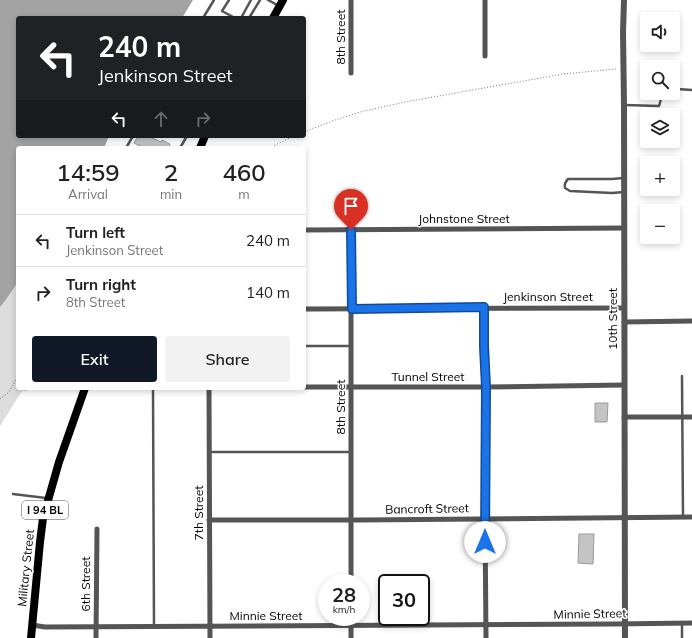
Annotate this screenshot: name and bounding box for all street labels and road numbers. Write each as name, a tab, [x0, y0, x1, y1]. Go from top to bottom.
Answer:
street label: 8th Street	[333, 10, 348, 64]
street label: Johnstone Street	[418, 211, 510, 226]
street label: 10th Street	[605, 288, 620, 350]
street label: Jenkinson Street	[503, 289, 593, 304]
street label: Tunnel Street	[391, 369, 465, 384]
street label: 8th Street	[333, 380, 348, 434]
street label: 7th Street	[191, 486, 206, 540]
street label: Bancroft Street	[385, 500, 469, 517]
road number: I 94 BL	[22, 501, 68, 519]
street label: Military Street	[14, 529, 37, 607]
street label: 6th Street	[78, 557, 93, 611]
street label: Minnie Street	[553, 605, 627, 622]
street label: Minnie Street	[230, 608, 302, 623]

